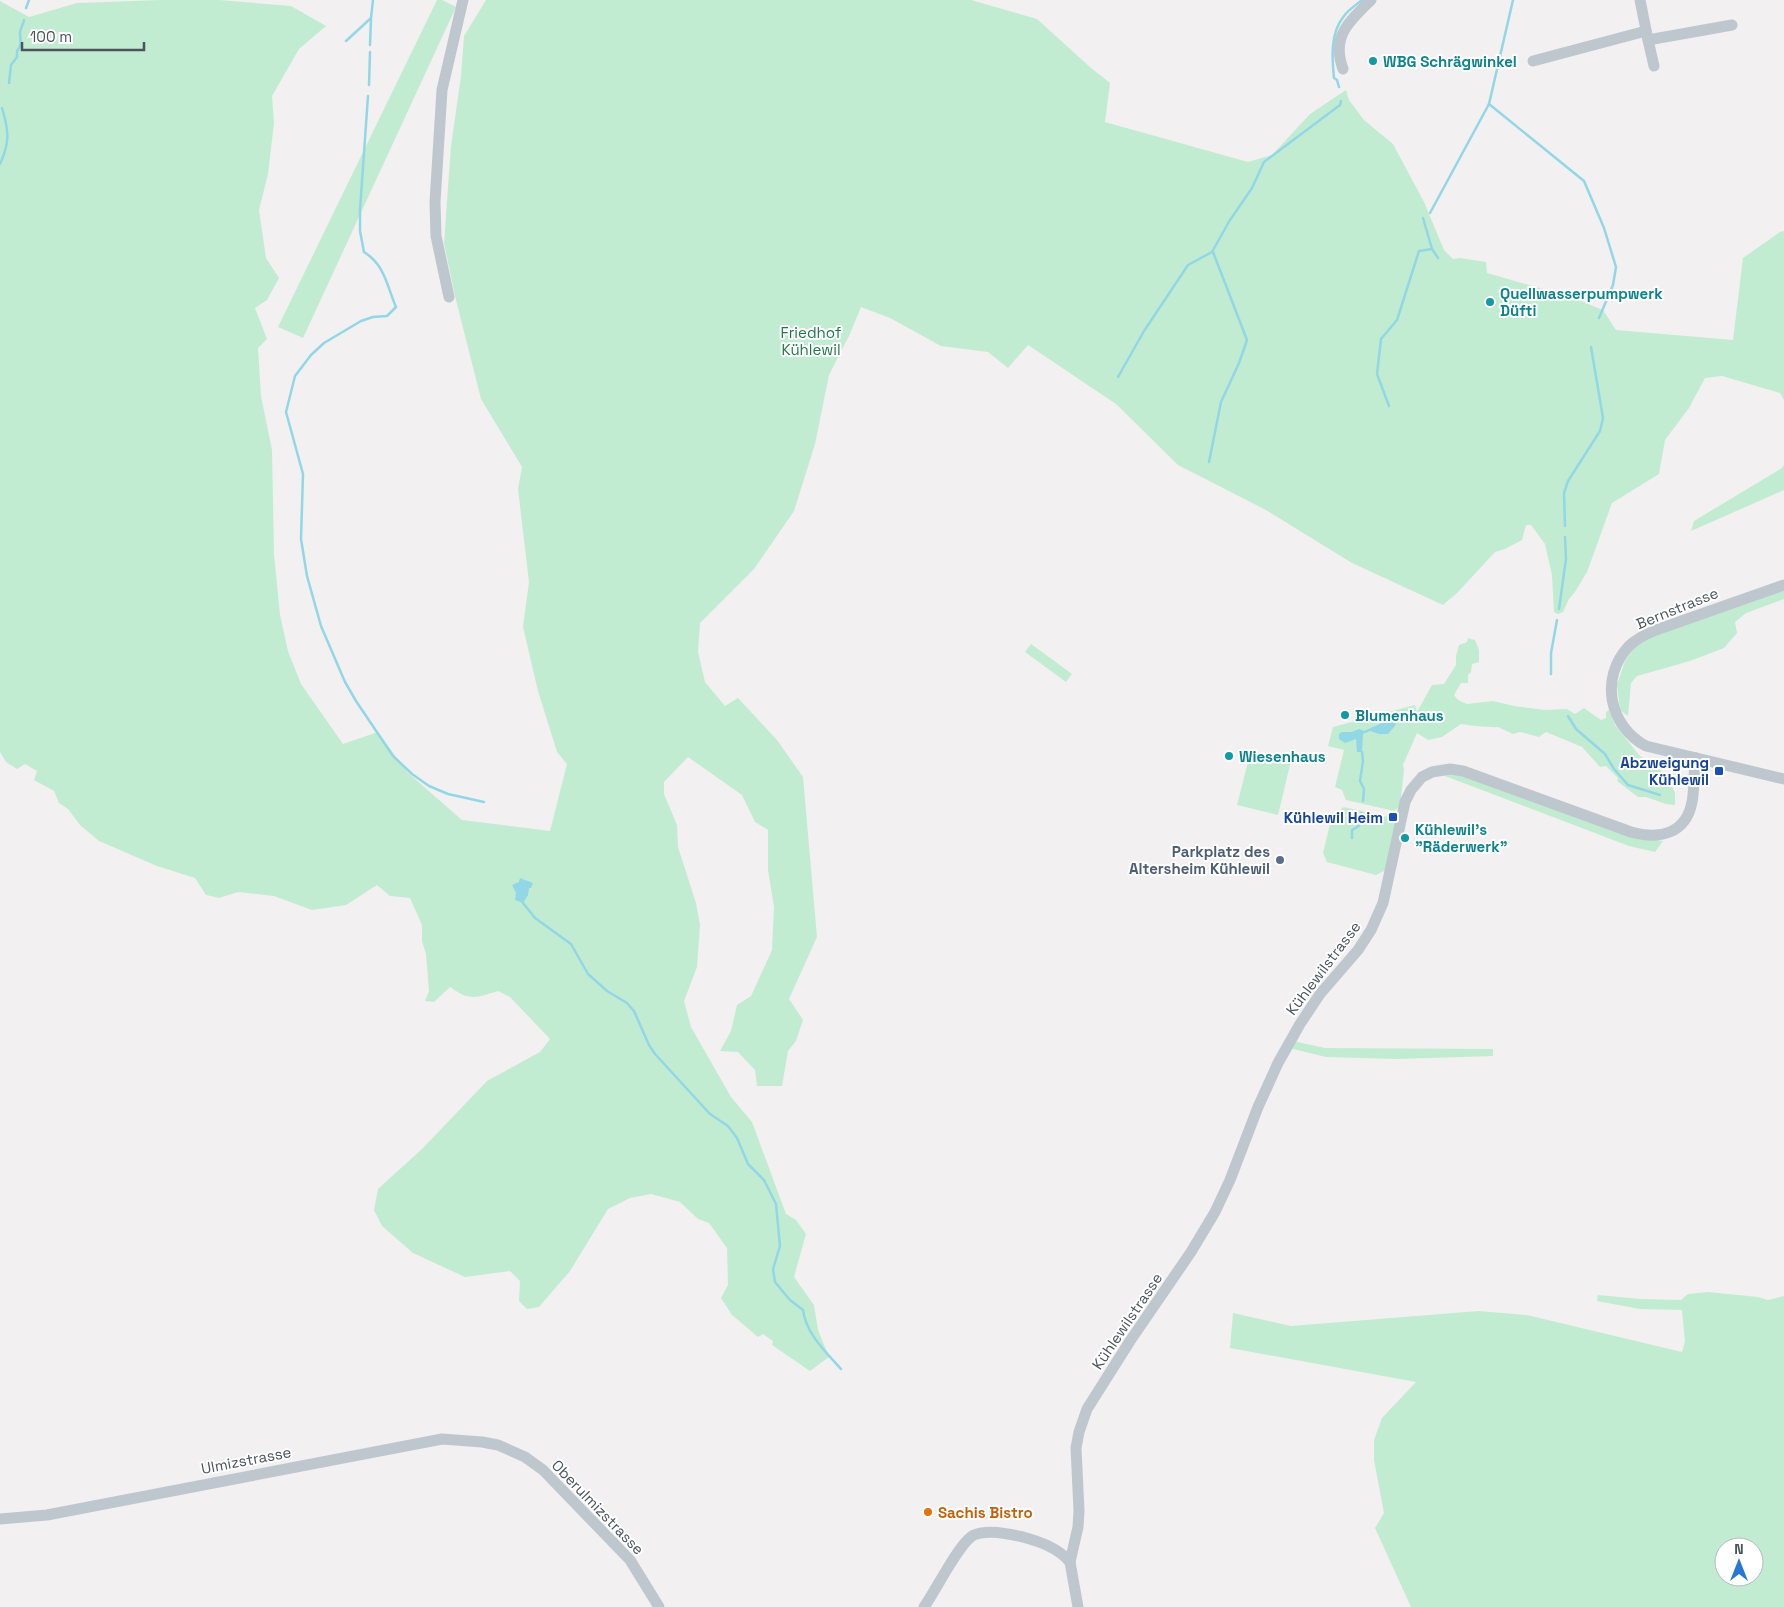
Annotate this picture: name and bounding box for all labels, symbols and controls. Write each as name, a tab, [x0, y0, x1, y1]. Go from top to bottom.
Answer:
scale bar	[22, 20, 145, 52]
text: 100 m	[30, 27, 72, 46]
place label: WBG Schrägwinkel	[1383, 52, 1517, 71]
marker: WBG Schrägwinkel	[1367, 55, 1379, 67]
place label: Quellwasserpumpwerk Düfti	[1500, 284, 1663, 320]
marker: Quellwasserpumpwerk Düfti	[1484, 296, 1496, 308]
park label: Friedhof Kühlewil	[781, 323, 842, 359]
street label: Bernstrasse	[1633, 583, 1721, 633]
place label: Blumenhaus	[1355, 706, 1444, 725]
marker: Blumenhaus	[1339, 709, 1351, 721]
place label: Wiesenhaus	[1239, 747, 1326, 766]
marker: Wiesenhaus	[1223, 750, 1235, 762]
place label: Abzweigung Kühlewil	[1620, 753, 1709, 789]
marker: Abzweigung Kühlewil	[1713, 765, 1725, 777]
place label: Kühlewil Heim	[1284, 808, 1383, 827]
marker: Kühlewil Heim	[1387, 811, 1399, 823]
place label: Kühlewil's "Räderwerk"	[1415, 820, 1507, 856]
marker: Kühlewil's "Räderwerk"	[1399, 832, 1411, 844]
place label: Parkplatz des Altersheim Kühlewil	[1129, 842, 1270, 878]
marker: Parkplatz des Altersheim Kühlewil	[1274, 854, 1286, 866]
street label: Kühlewilstrasse	[1282, 917, 1364, 1019]
street label: Kühlewilstrasse	[1088, 1269, 1166, 1373]
street label: Ulmizstrasse	[199, 1442, 293, 1478]
street label: Oberulmizstrasse	[548, 1456, 648, 1559]
place label: Sachis Bistro	[938, 1503, 1033, 1522]
marker: Sachis Bistro	[922, 1506, 934, 1518]
north arrow	[1714, 1537, 1764, 1587]
text: N	[1734, 1540, 1744, 1558]

